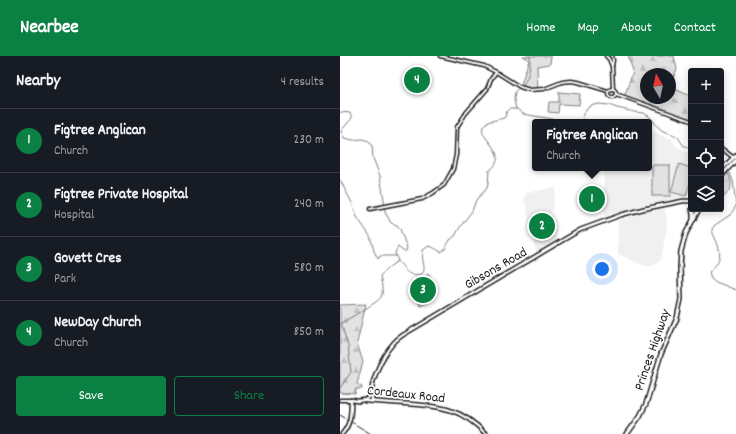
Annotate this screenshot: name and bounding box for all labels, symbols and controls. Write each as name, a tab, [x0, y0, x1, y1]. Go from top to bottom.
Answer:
text: Nearbee	[20, 15, 79, 42]
text: Home	[526, 18, 555, 38]
text: Map	[577, 18, 599, 38]
text: About	[621, 18, 652, 38]
text: Contact	[674, 18, 716, 38]
pin: 4	[404, 65, 430, 95]
north arrow	[640, 68, 676, 104]
map controls	[688, 68, 724, 212]
button: +	[688, 68, 724, 104]
text: Nearby	[16, 70, 60, 94]
text: 4 results	[281, 73, 324, 92]
button: −	[688, 104, 724, 140]
popup	[532, 119, 652, 171]
text: Figtree Anglican	[54, 120, 146, 142]
text: Figtree Anglican	[546, 125, 638, 147]
text: 1	[28, 131, 30, 150]
text: 230 m	[294, 131, 324, 150]
button: locate	[688, 140, 724, 176]
text: Church	[54, 142, 88, 161]
text: Church	[546, 147, 580, 166]
button: layers	[688, 176, 724, 212]
text: Figtree Private Hospital	[54, 184, 188, 206]
pin: 1	[579, 184, 605, 214]
text: 2	[26, 195, 32, 214]
text: 240 m	[294, 195, 324, 214]
text: Hospital	[54, 206, 94, 225]
pin: 2	[529, 211, 555, 241]
street label: Gibsons Road	[461, 243, 531, 295]
text: Govett Cres	[54, 248, 122, 270]
text: 3	[26, 259, 32, 278]
text: 580 m	[294, 259, 324, 278]
your location	[592, 259, 612, 279]
text: Park	[54, 270, 76, 289]
pin: 3	[410, 275, 436, 305]
street label: Princes Highway	[630, 306, 676, 393]
text: NewDay Church	[54, 312, 141, 334]
text: 4	[26, 323, 32, 342]
text: 850 m	[294, 323, 324, 342]
text: Church	[54, 334, 88, 353]
button: Save	[16, 376, 166, 416]
button: Share	[174, 376, 324, 416]
street label: Cordeaux Road	[366, 381, 446, 409]

